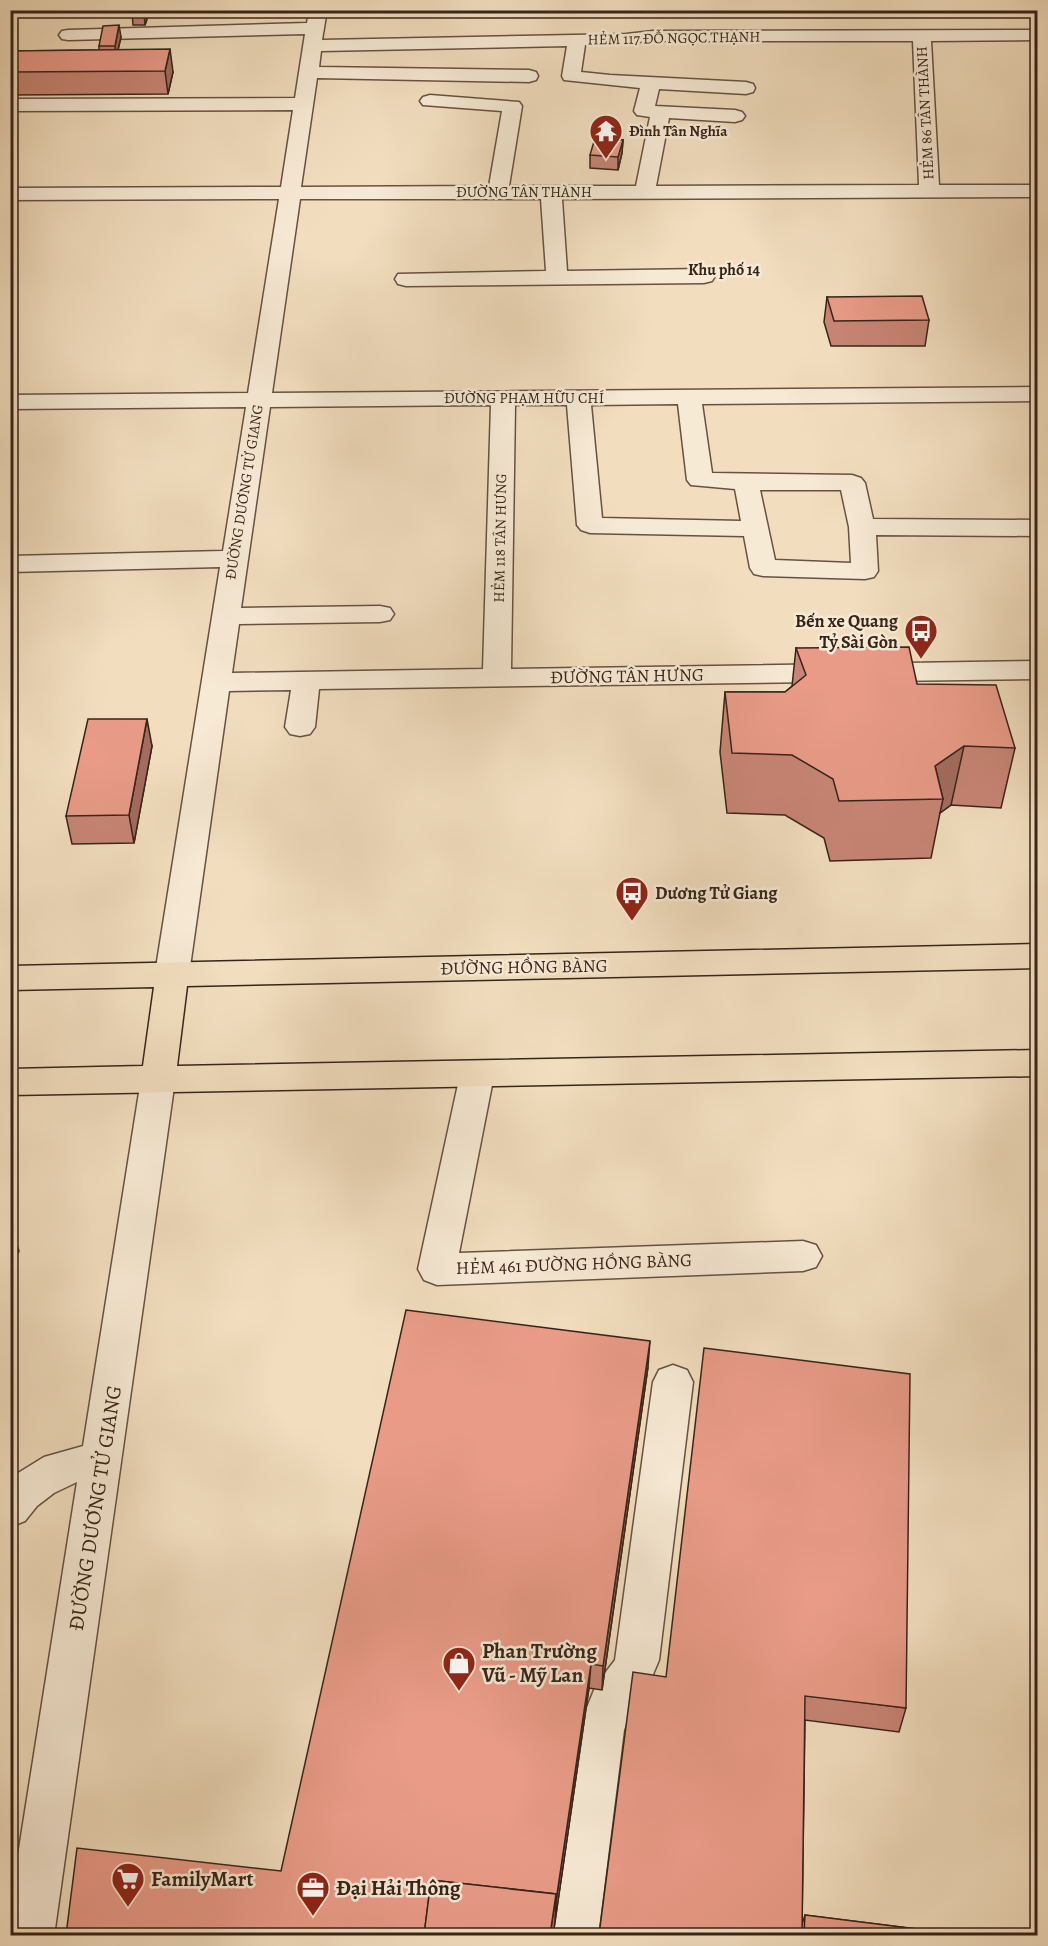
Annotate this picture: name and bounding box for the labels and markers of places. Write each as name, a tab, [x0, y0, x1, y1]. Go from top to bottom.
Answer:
temple icon: Đình Tân Nghĩa	[588, 113, 624, 160]
place label: Đình Tân Nghĩa	[629, 121, 728, 141]
place label: Bến xe Quang Tỷ Sài Gòn	[795, 609, 899, 654]
bus stop icon: Bến xe Quang Tỷ Sài Gòn	[903, 613, 939, 660]
bus stop icon: Dương Tử Giang	[614, 875, 650, 922]
place label: Dương Tử Giang	[655, 881, 778, 905]
place label: Phan Trường Vũ - Mỹ Lan	[481, 1637, 597, 1689]
shop icon: Phan Trường Vũ - Mỹ Lan	[441, 1645, 477, 1692]
supermarket icon: FamilyMart	[110, 1861, 146, 1908]
place label: FamilyMart	[151, 1865, 253, 1893]
office icon: Đại Hải Thông	[295, 1870, 331, 1917]
place label: Đại Hải Thông	[336, 1874, 461, 1902]

